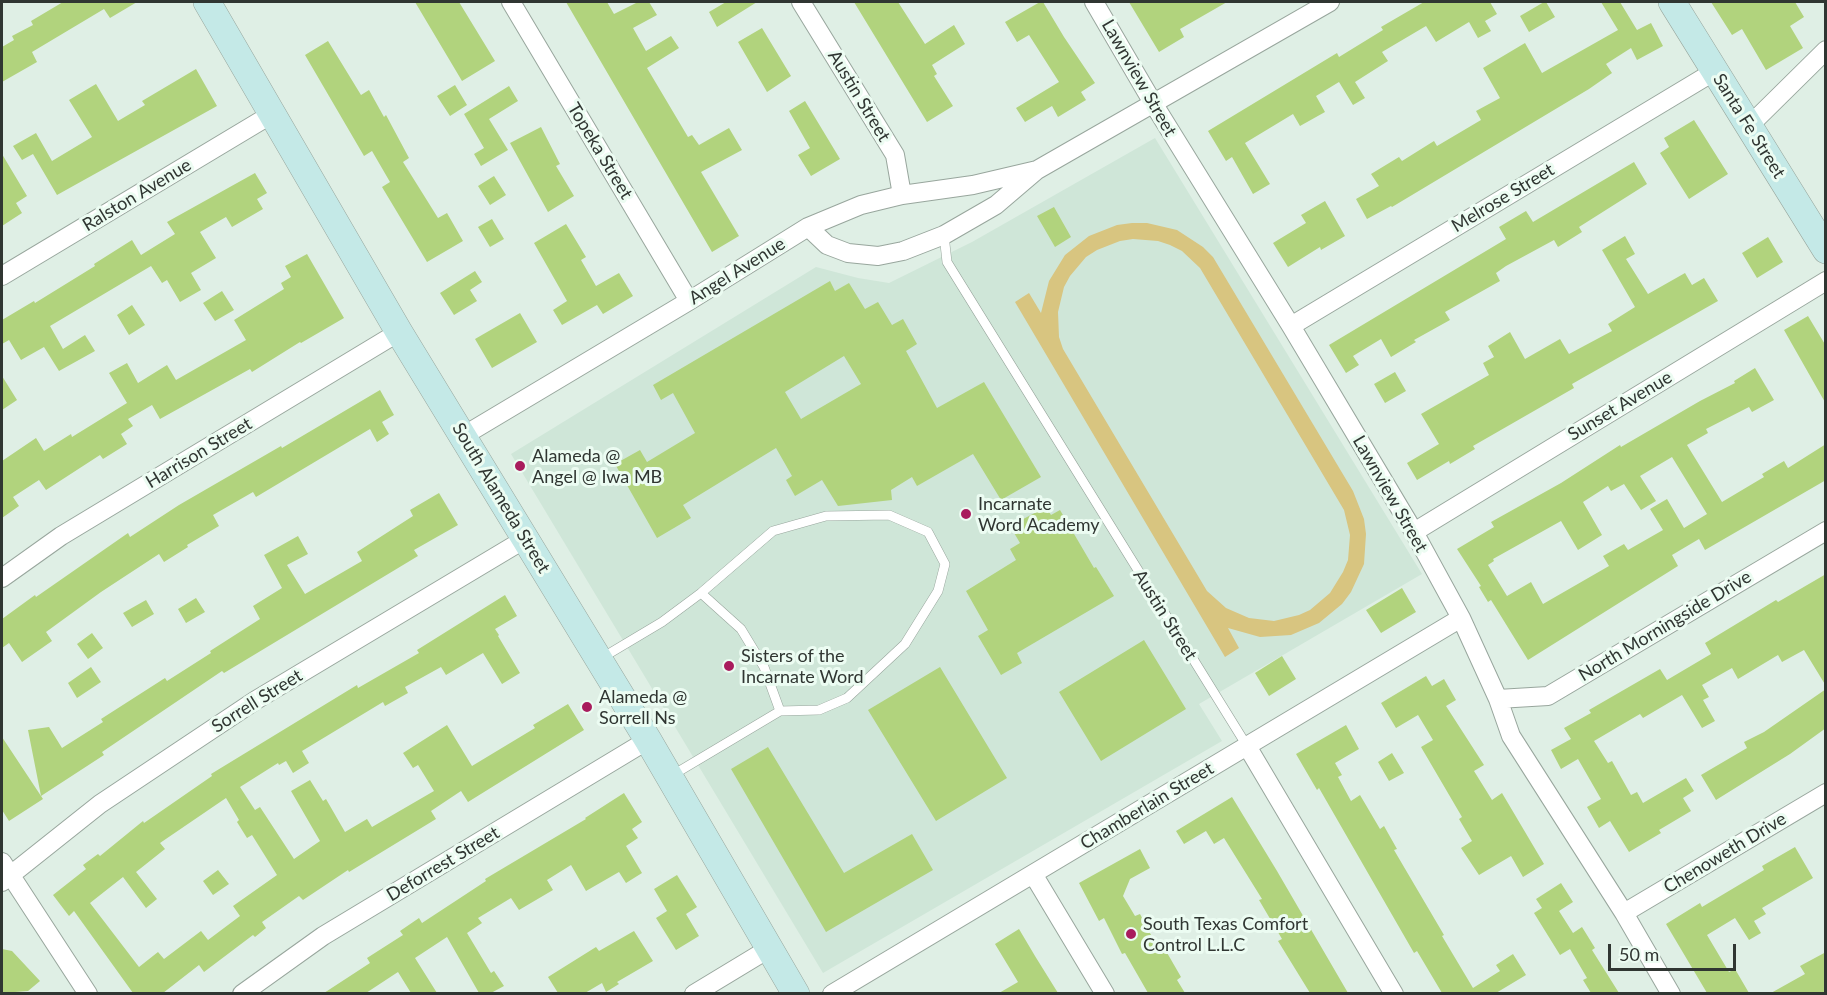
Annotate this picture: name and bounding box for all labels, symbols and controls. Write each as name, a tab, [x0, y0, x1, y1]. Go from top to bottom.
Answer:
street label: Lawnview Street	[1097, 16, 1181, 140]
street label: Austin Street	[823, 46, 895, 146]
street label: Santa Fe Street	[1708, 70, 1790, 182]
street label: Topeka Street	[563, 99, 637, 203]
street label: Ralston Avenue	[79, 154, 195, 236]
street label: Melrose Street	[1448, 159, 1558, 237]
street label: Angel Avenue	[685, 233, 789, 309]
street label: Sunset Avenue	[1564, 366, 1676, 446]
street label: Harrison Street	[142, 413, 256, 493]
street label: South Alameda Street	[448, 419, 554, 577]
street label: Lawnview Street	[1348, 432, 1432, 556]
place label: Alameda @ Angel @ Iwa MB	[532, 445, 662, 488]
marker: Alameda @ Angel @ Iwa MB	[513, 459, 527, 473]
place label: Incarnate Word Academy	[978, 493, 1100, 536]
marker: Incarnate Word Academy	[959, 507, 973, 521]
street label: Austin Street	[1129, 566, 1201, 664]
street label: North Morningside Drive	[1575, 566, 1755, 686]
place label: Sisters of the Incarnate Word	[741, 645, 864, 688]
marker: Sisters of the Incarnate Word	[722, 659, 736, 673]
street label: Sorrell Street	[208, 665, 306, 737]
place label: Alameda @ Sorrell Ns	[599, 686, 687, 728]
marker: Alameda @ Sorrell Ns	[580, 700, 594, 714]
street label: Chamberlain Street	[1077, 758, 1217, 854]
street label: Chenoweth Drive	[1660, 808, 1790, 898]
street label: Deforrest Street	[383, 822, 503, 906]
place label: South Texas Comfort Control L.L.C	[1143, 913, 1308, 956]
marker: South Texas Comfort Control L.L.C	[1124, 927, 1138, 941]
scale bar	[1611, 932, 1738, 970]
text: 50 m	[1619, 943, 1659, 965]

